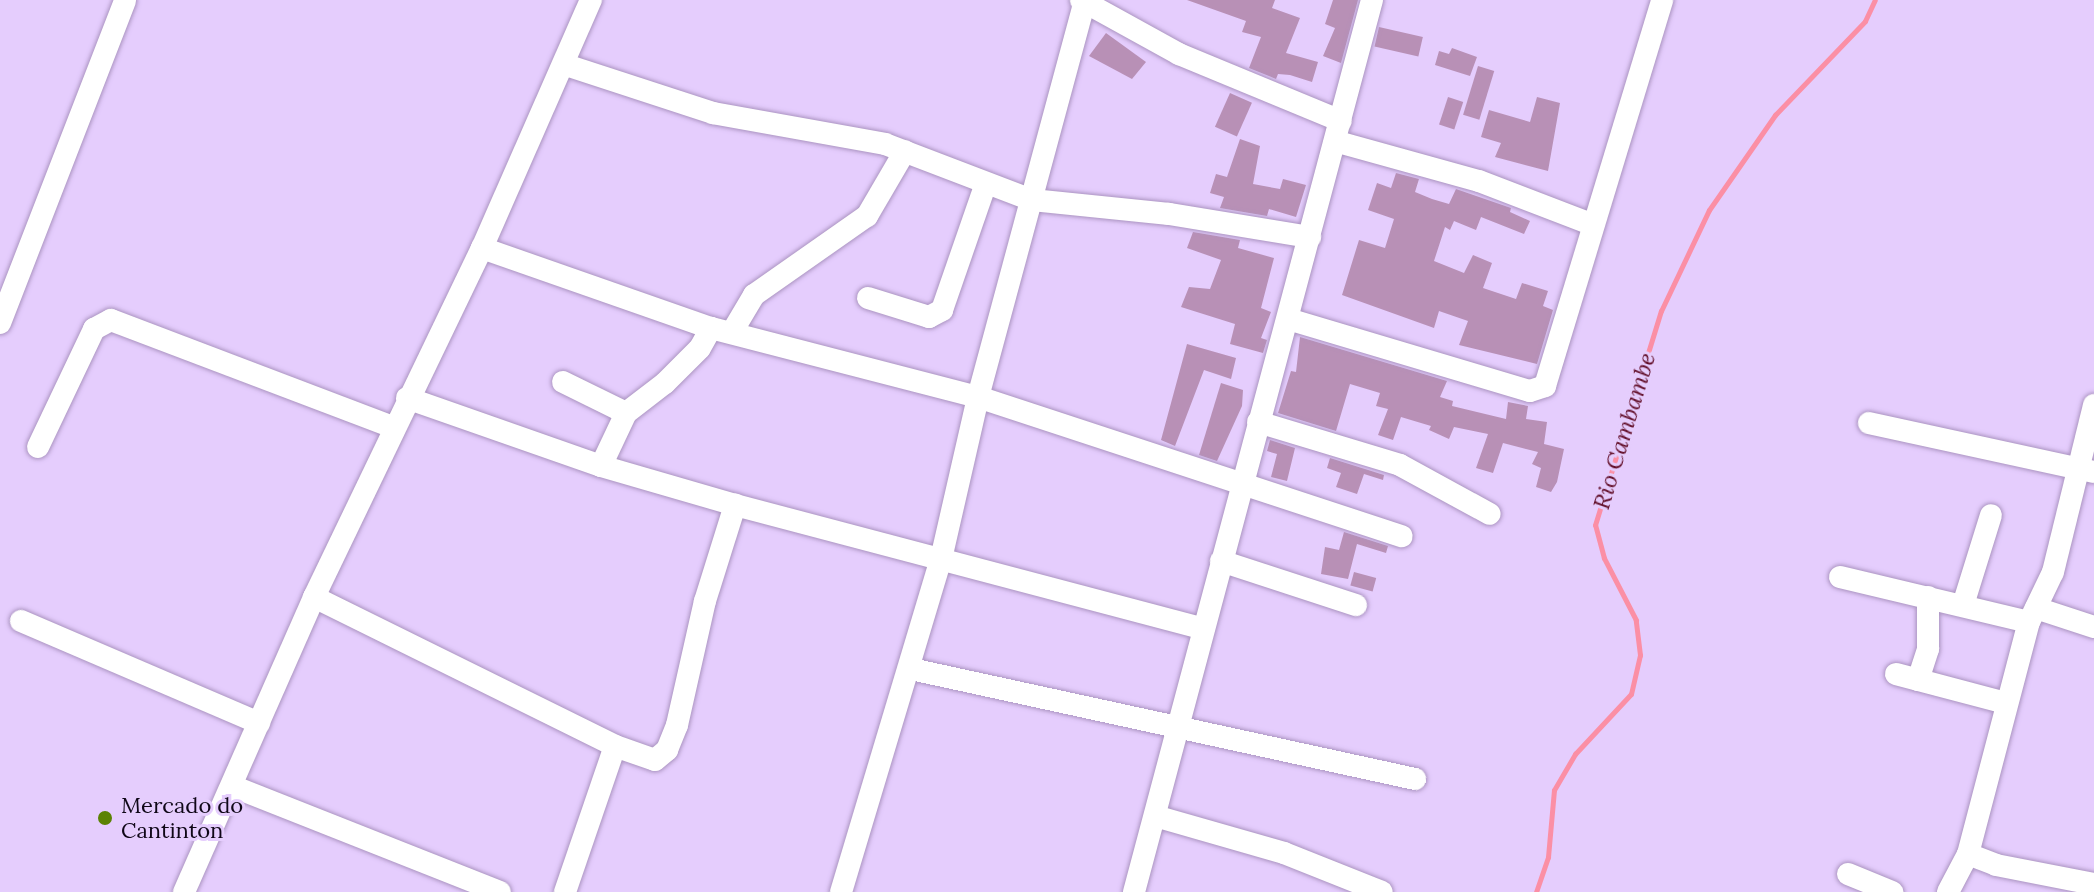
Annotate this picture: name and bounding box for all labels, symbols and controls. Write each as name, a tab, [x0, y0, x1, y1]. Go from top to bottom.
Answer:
water label: Rio Cambambe	[1586, 349, 1662, 513]
place label: Mercado do Cantinton	[121, 792, 243, 844]
marker: Mercado do Cantinton	[96, 809, 114, 827]

